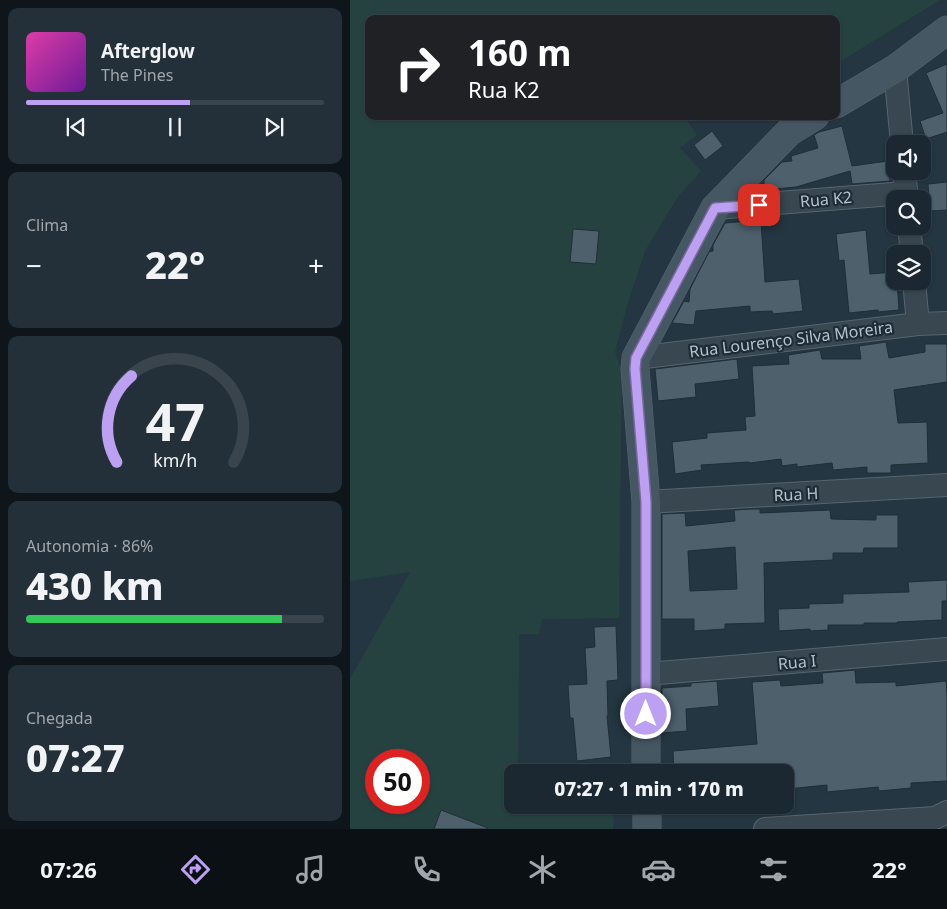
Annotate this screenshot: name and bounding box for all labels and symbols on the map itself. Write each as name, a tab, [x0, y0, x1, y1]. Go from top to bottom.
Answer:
pin	[738, 184, 780, 226]
street label: Rua K2	[799, 186, 853, 212]
street label: Rua Lourenço Silva Moreira	[688, 316, 894, 362]
street label: Rua H	[773, 482, 819, 506]
street label: Rua I	[777, 649, 817, 675]
position arrow	[619, 687, 671, 739]
speed limit sign: 50	[365, 749, 430, 814]

